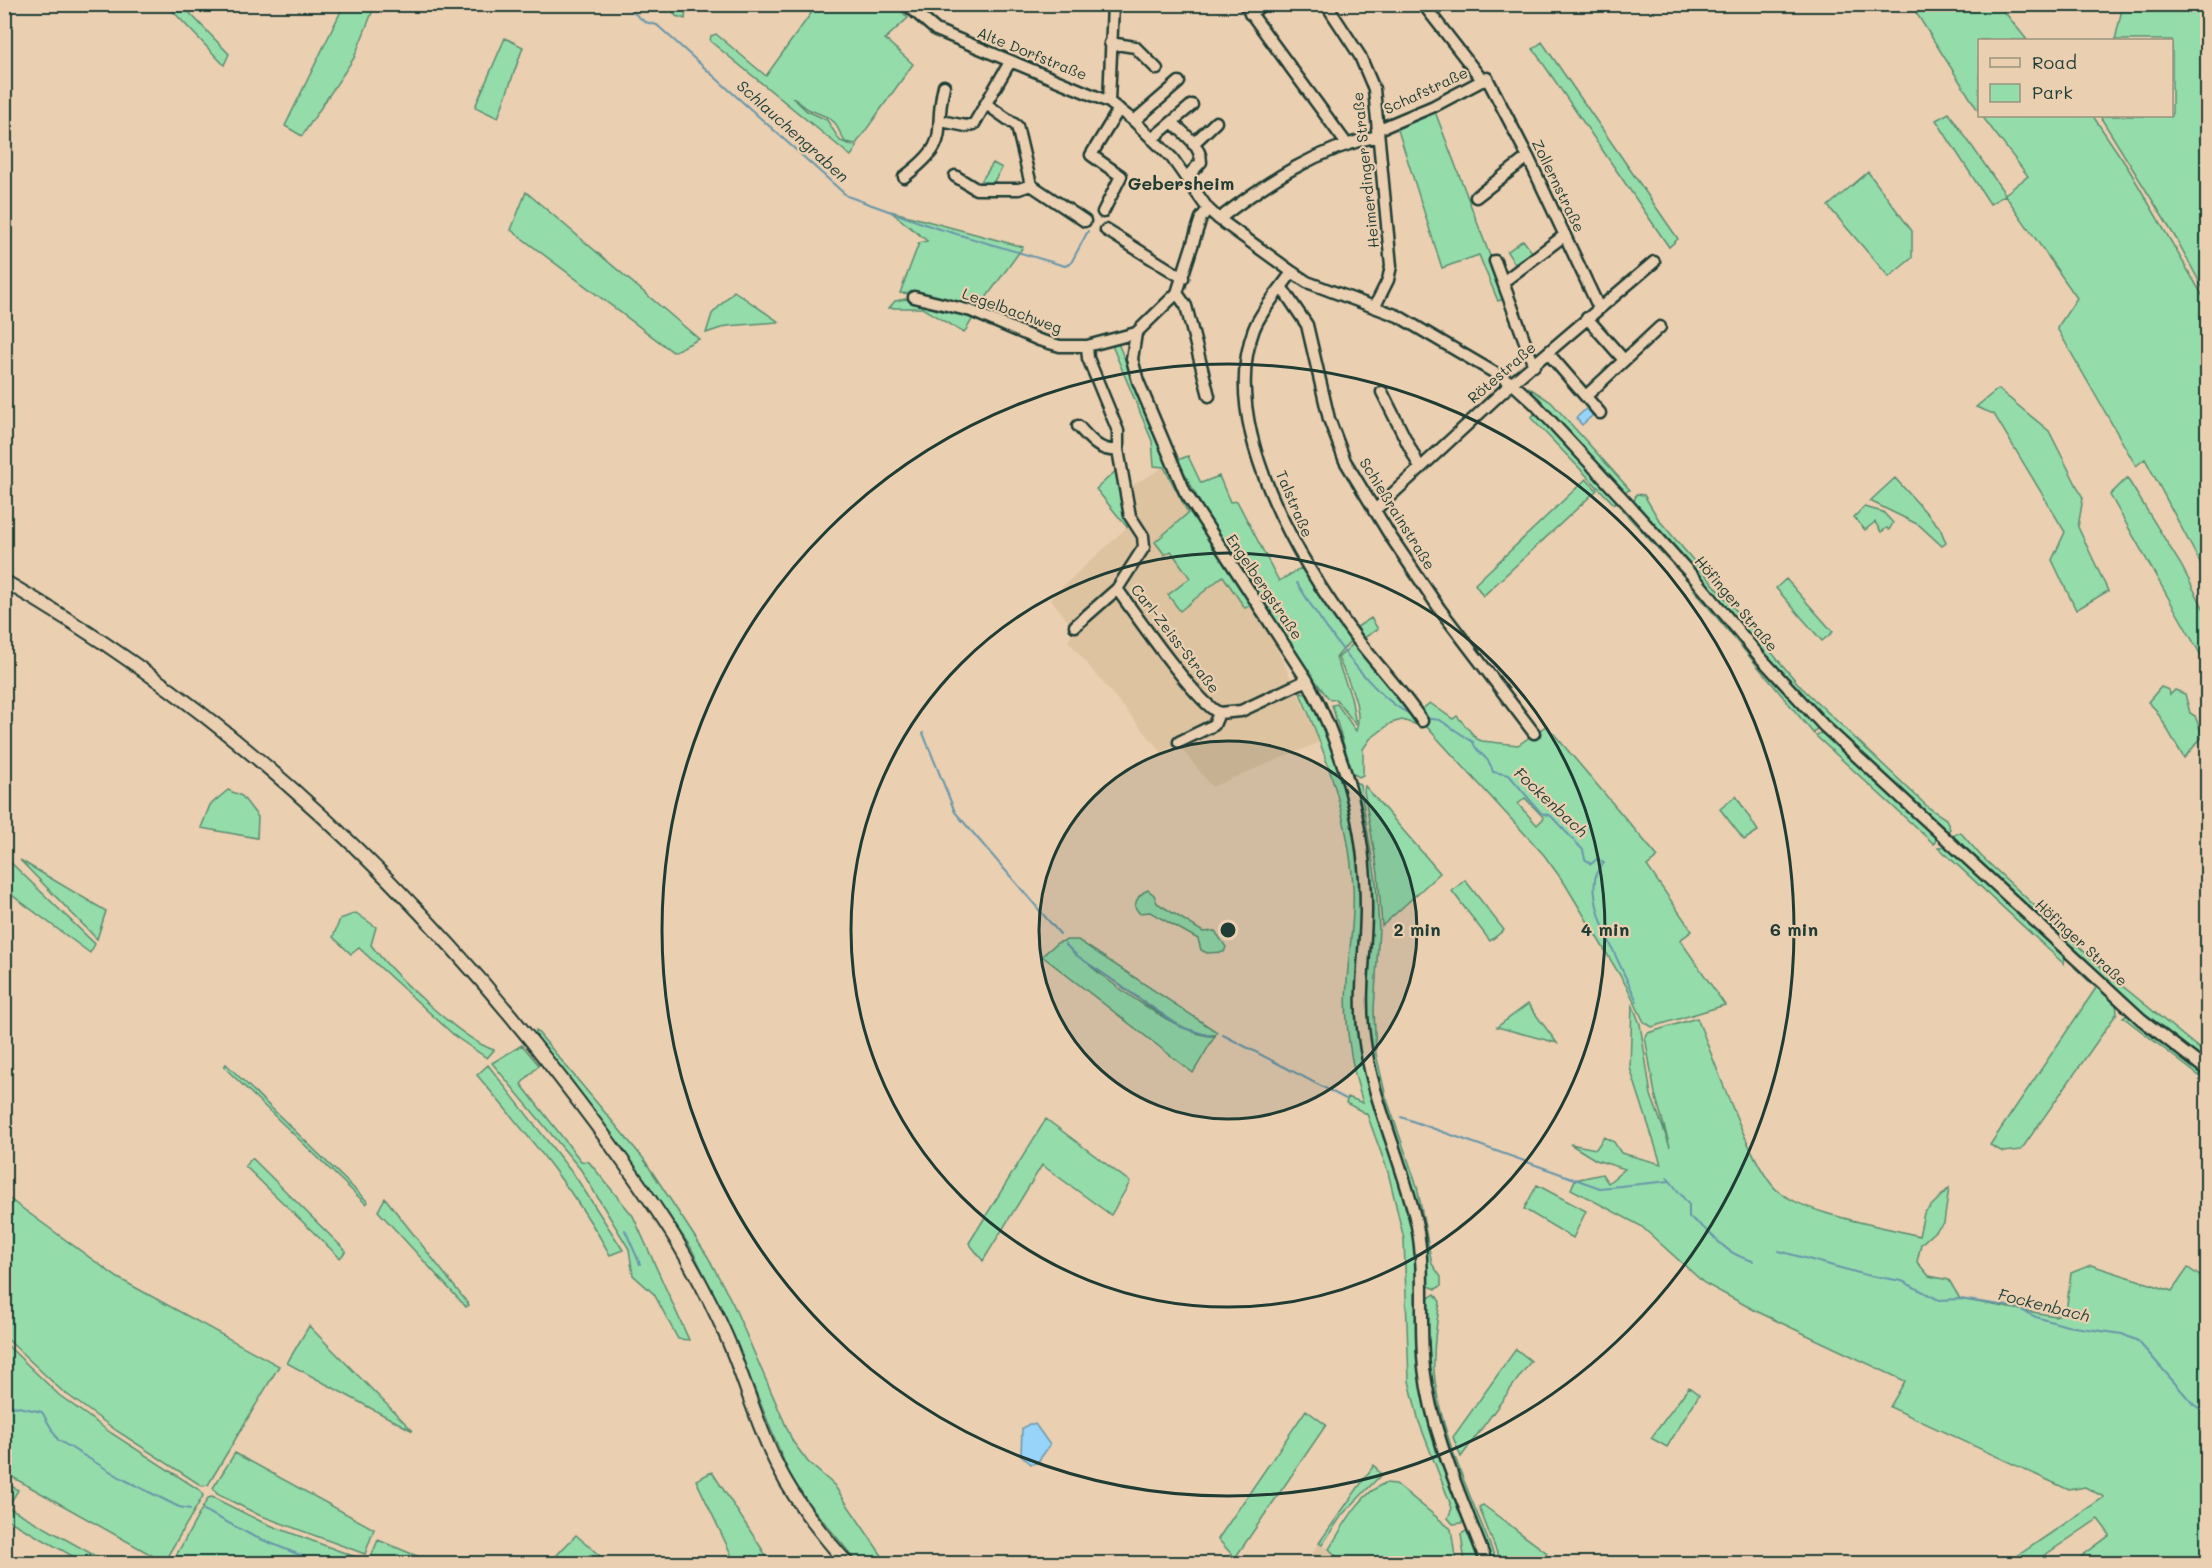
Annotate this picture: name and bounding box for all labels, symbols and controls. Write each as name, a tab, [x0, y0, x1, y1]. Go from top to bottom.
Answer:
street label: Alte Dorfstraße	[974, 22, 1090, 84]
legend	[1978, 39, 2173, 117]
text: Road	[2032, 50, 2077, 74]
street label: Schafstraße	[1380, 62, 1471, 118]
water label: Schlauchengraben	[733, 75, 854, 187]
text: Park	[2032, 80, 2073, 104]
street label: Heimerdinger Straße	[1347, 91, 1383, 249]
street label: Zollernstraße	[1528, 136, 1590, 235]
district label: Gebersheim	[1128, 171, 1234, 195]
street label: Legelbachweg	[960, 283, 1065, 337]
street label: Rötestraße	[1463, 337, 1540, 407]
street label: Schießrainstraße	[1355, 454, 1440, 573]
street label: Talstraße	[1272, 467, 1318, 540]
street label: Engelbergstraße	[1222, 530, 1308, 643]
street label: Höfinger Straße	[1691, 551, 1783, 656]
street label: Carl-Zeiss-Straße	[1127, 580, 1225, 697]
water label: Fockenbach	[1510, 762, 1593, 841]
street label: Höfinger Straße	[2031, 894, 2132, 990]
text: 2 min	[1393, 917, 1441, 941]
text: 4 min	[1581, 917, 1629, 941]
text: 6 min	[1770, 917, 1818, 941]
centre of rings	[1218, 920, 1238, 940]
water label: Fockenbach	[1996, 1283, 2092, 1326]

